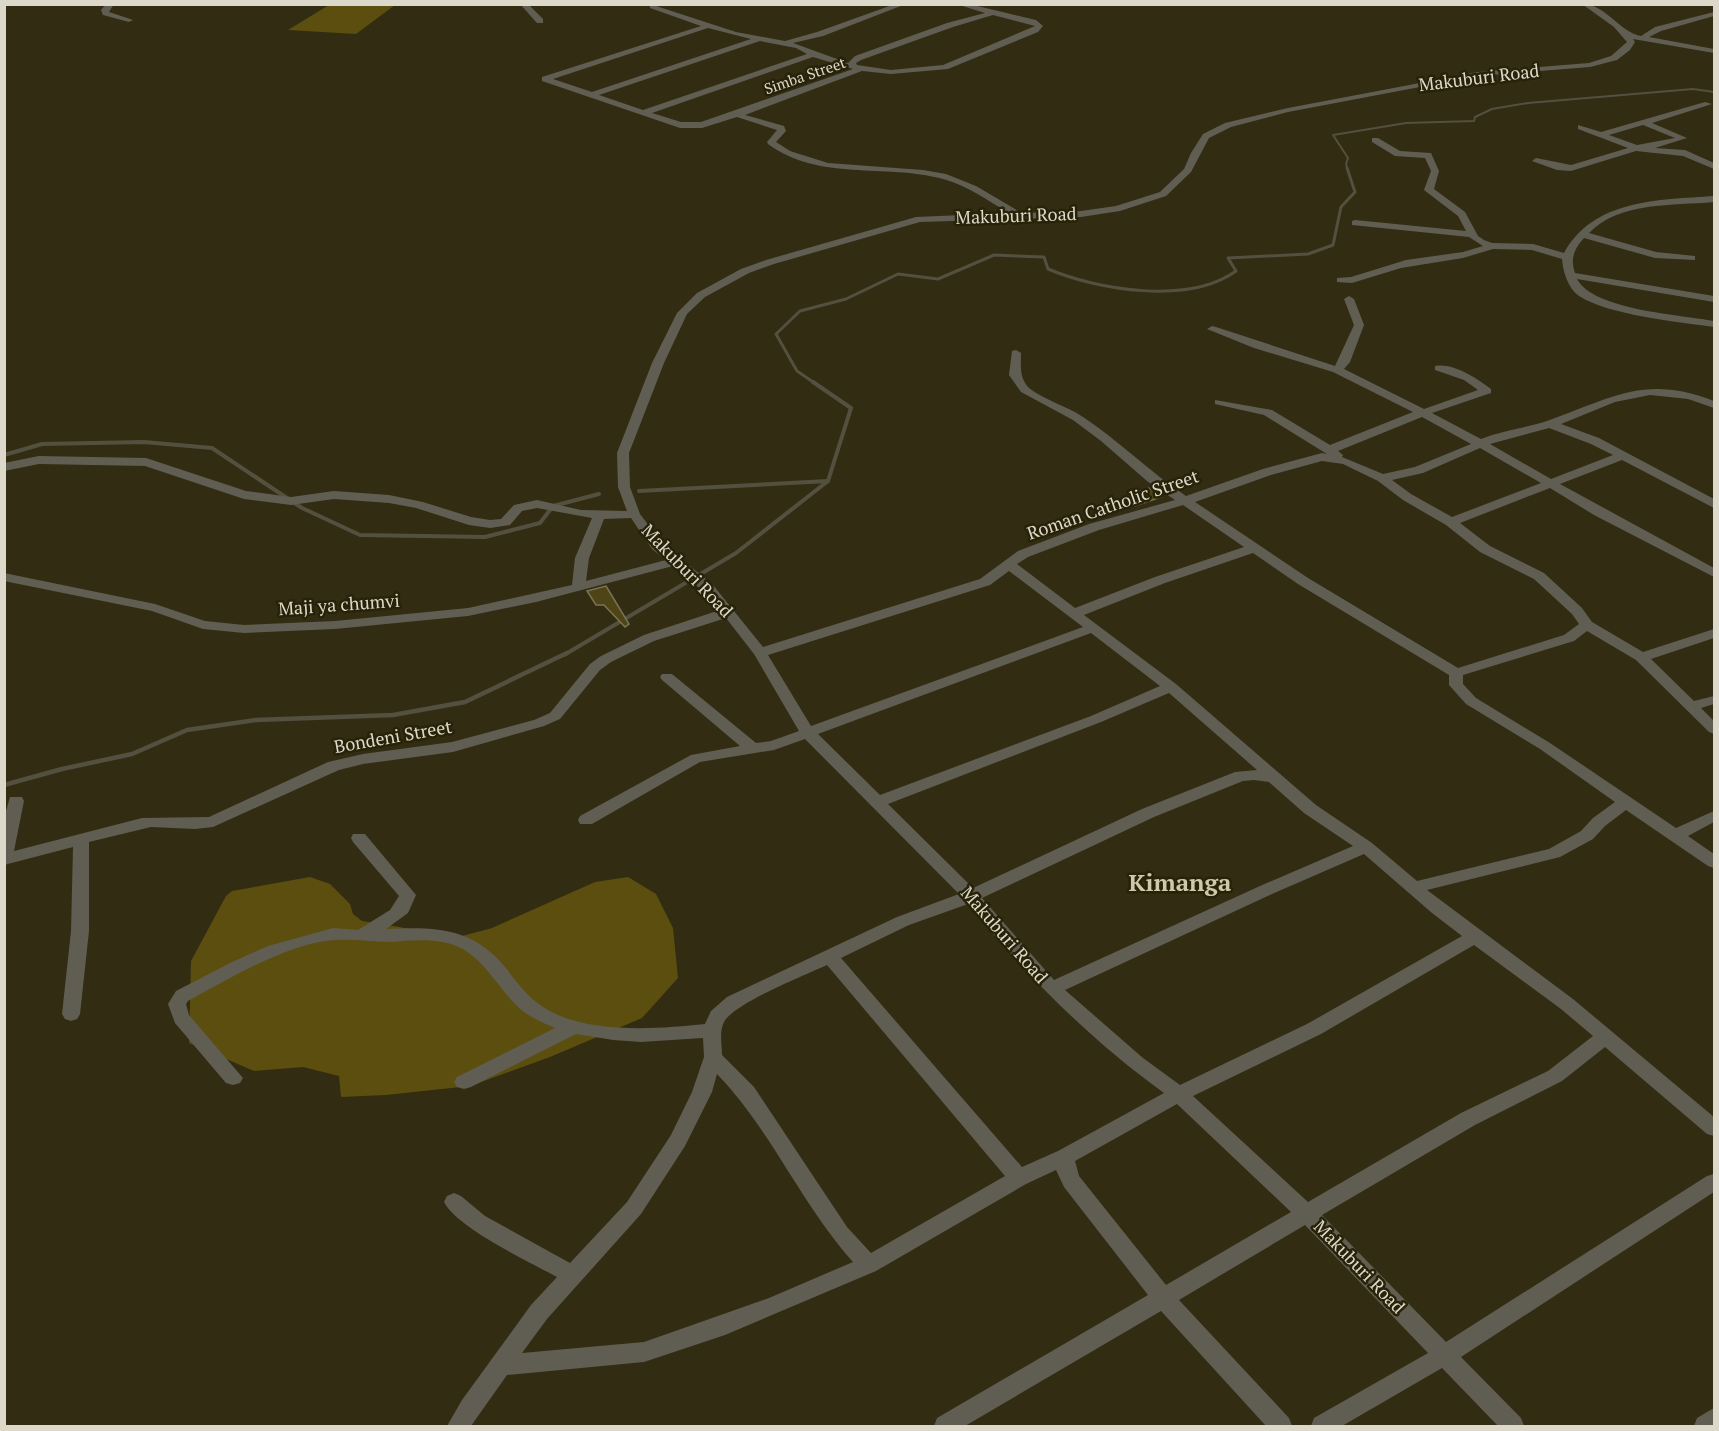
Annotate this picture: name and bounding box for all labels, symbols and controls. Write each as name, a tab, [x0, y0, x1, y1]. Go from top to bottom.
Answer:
street label: Simba Street	[761, 52, 848, 98]
street label: Makuburi Road	[1417, 58, 1541, 96]
street label: Makuburi Road	[955, 201, 1077, 229]
street label: Roman Catholic Street	[1024, 463, 1202, 545]
street label: Makuburi Road	[637, 518, 738, 622]
street label: Maji ya chumvi	[277, 588, 400, 620]
street label: Bondeni Street	[332, 714, 454, 758]
district label: Kimanga	[1129, 866, 1232, 898]
street label: Makuburi Road	[956, 881, 1054, 988]
street label: Makuburi Road	[1309, 1214, 1410, 1318]

